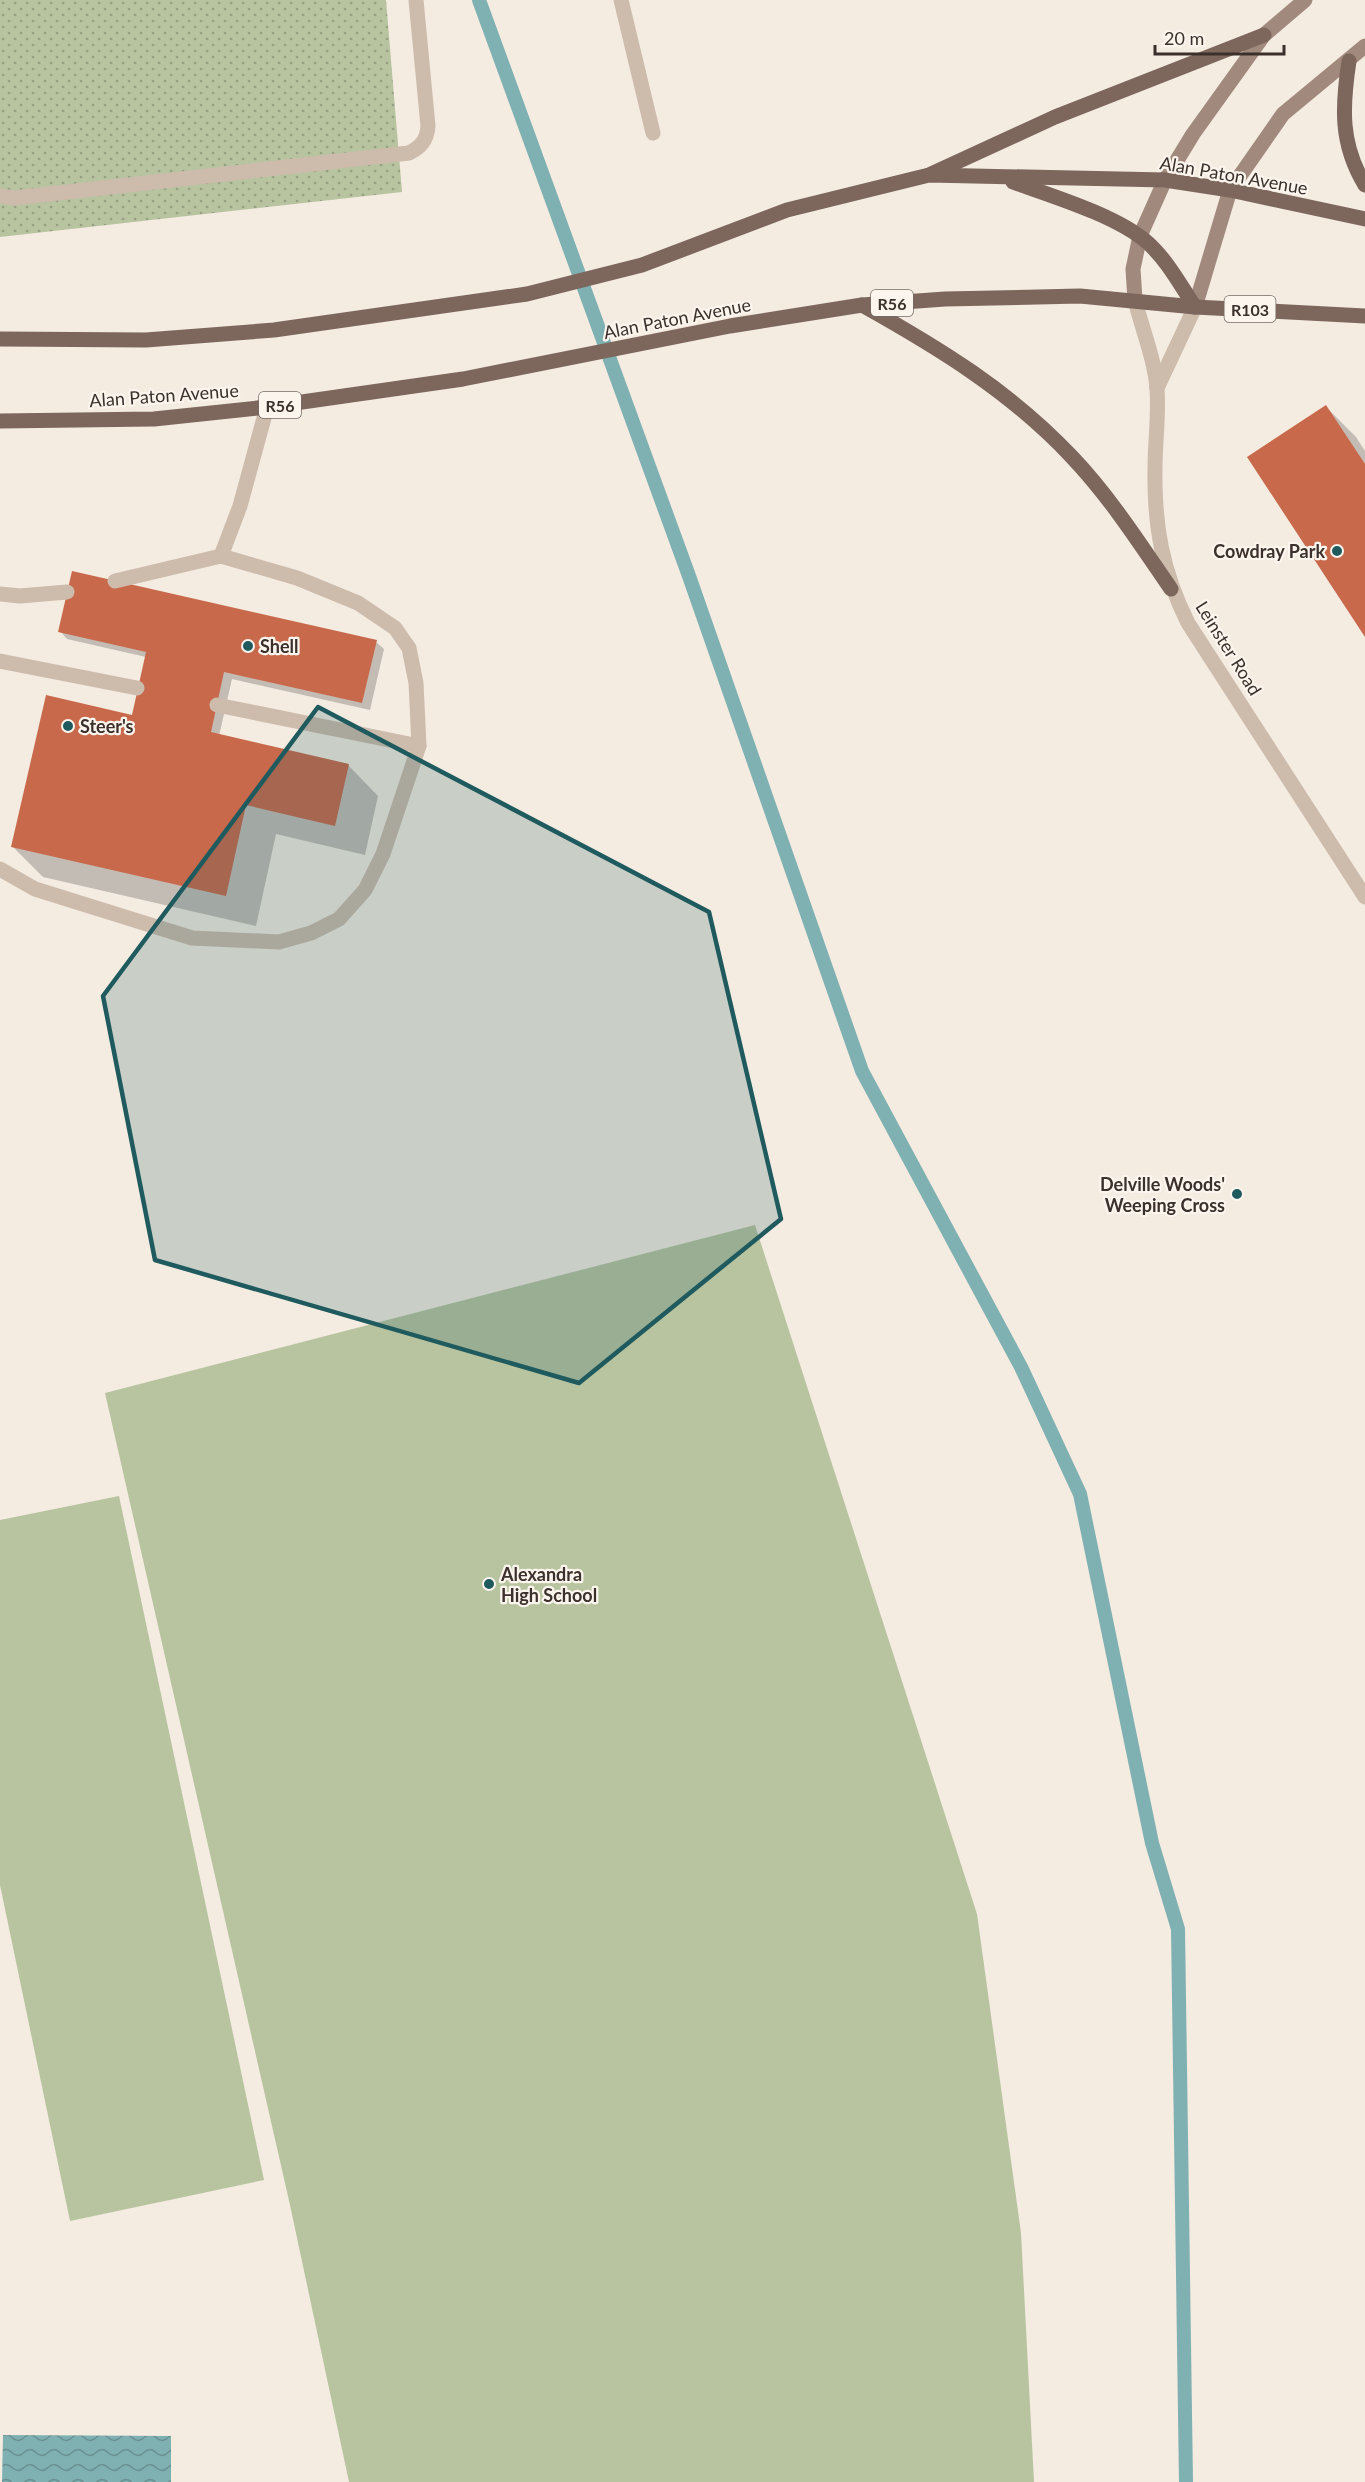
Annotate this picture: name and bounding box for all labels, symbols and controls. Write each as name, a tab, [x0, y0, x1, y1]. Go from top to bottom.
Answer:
scale bar	[1155, 18, 1284, 56]
text: 20 m	[1164, 27, 1204, 49]
street label: Alan Paton Avenue	[1158, 151, 1310, 199]
road number: R56	[871, 290, 913, 316]
street label: Alan Paton Avenue	[601, 293, 753, 343]
road number: R103	[1224, 296, 1276, 322]
street label: Alan Paton Avenue	[89, 379, 239, 411]
road number: R56	[259, 392, 301, 418]
place label: Cowdray Park	[1213, 540, 1325, 562]
marker: Cowdray Park	[1330, 544, 1344, 558]
street label: Leinster Road	[1191, 597, 1267, 699]
place label: Shell	[260, 635, 298, 657]
marker: Shell	[241, 639, 255, 653]
place label: Steer's	[80, 715, 134, 737]
marker: Steer's	[61, 719, 75, 733]
place label: Delville Woods' Weeping Cross	[1100, 1173, 1225, 1216]
marker: Delville Woods' Weeping Cross	[1230, 1187, 1244, 1201]
place label: Alexandra High School	[500, 1563, 597, 1606]
marker: Alexandra High School	[482, 1577, 496, 1591]

